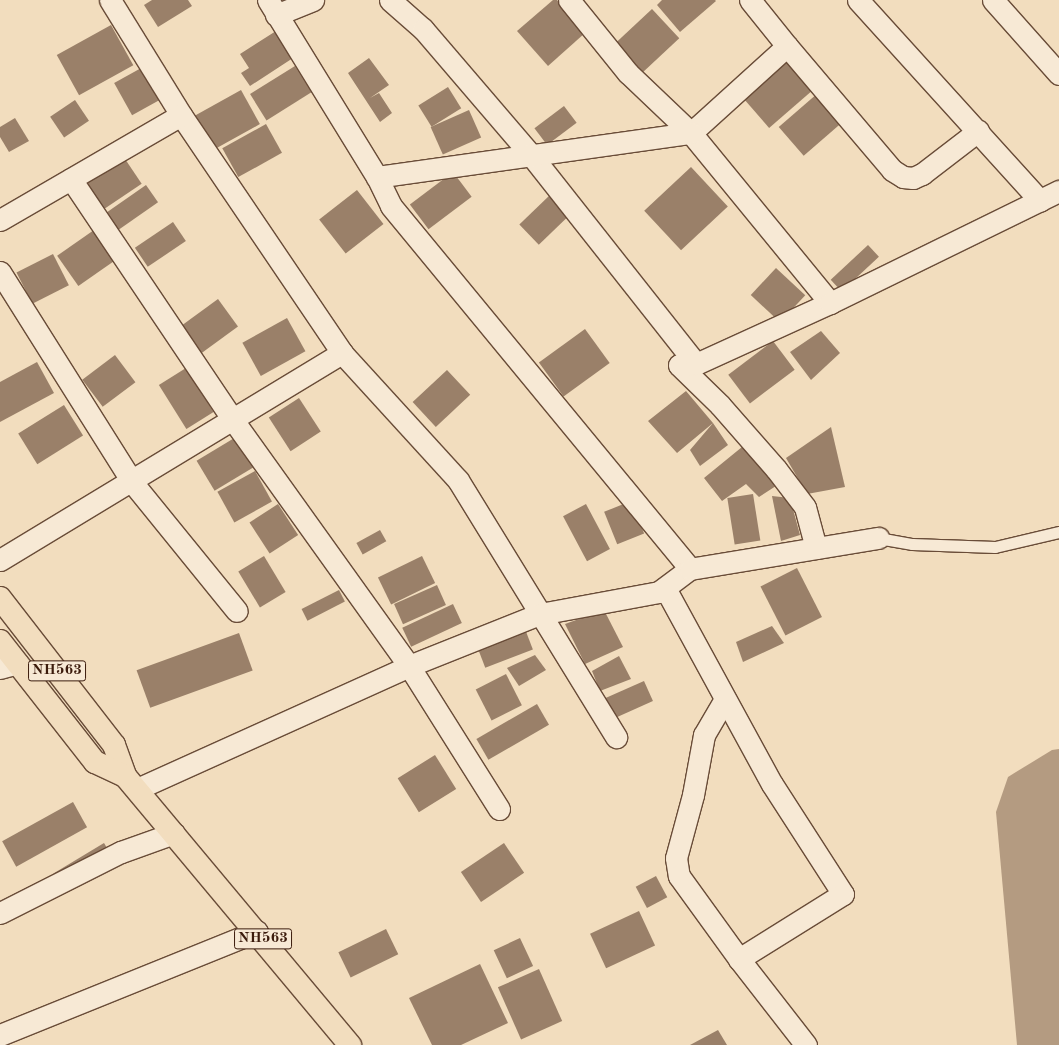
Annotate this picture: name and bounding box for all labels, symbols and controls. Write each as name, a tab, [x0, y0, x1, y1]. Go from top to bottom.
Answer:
road number: NH563	[28, 658, 86, 684]
road number: NH563	[234, 926, 292, 952]

